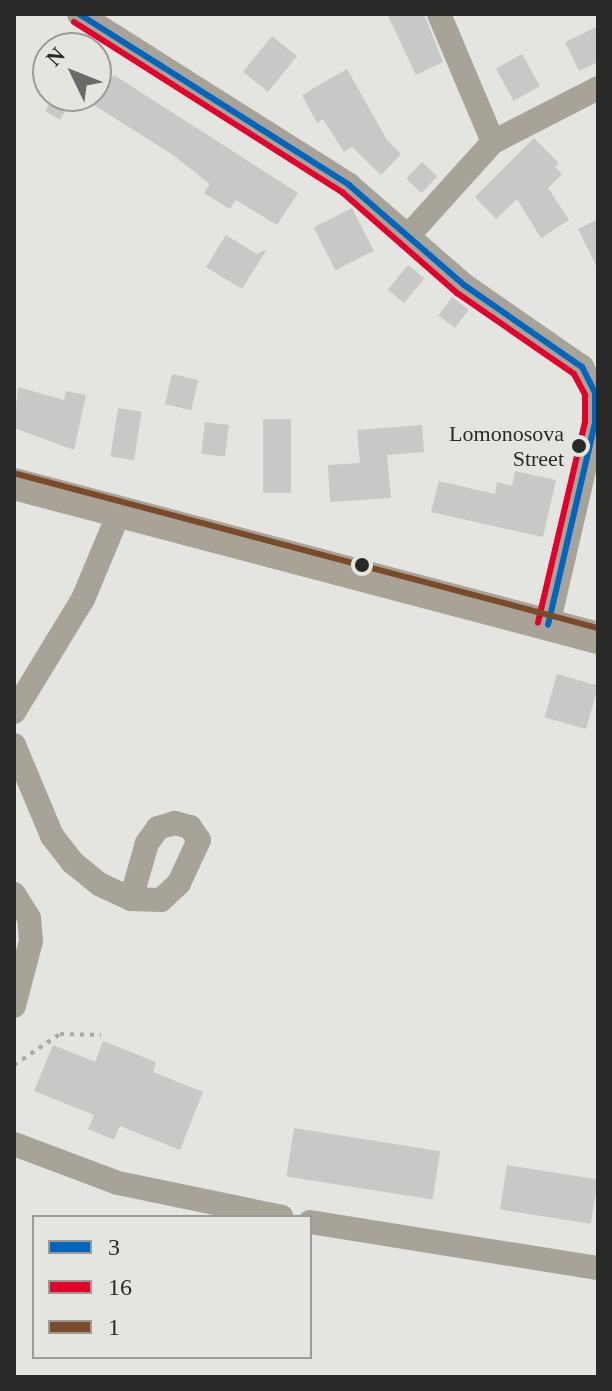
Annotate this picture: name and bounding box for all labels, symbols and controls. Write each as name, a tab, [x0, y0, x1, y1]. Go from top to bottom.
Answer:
north arrow	[32, 32, 112, 112]
text: N	[41, 42, 70, 71]
place label: Lomonosova Street	[449, 420, 564, 472]
marker: Lomonosova Street	[571, 438, 587, 454]
unlabelled marker	[354, 557, 370, 573]
legend	[32, 1215, 312, 1359]
text: 3	[108, 1234, 120, 1260]
text: 16	[108, 1274, 132, 1300]
text: 1	[108, 1314, 120, 1340]

